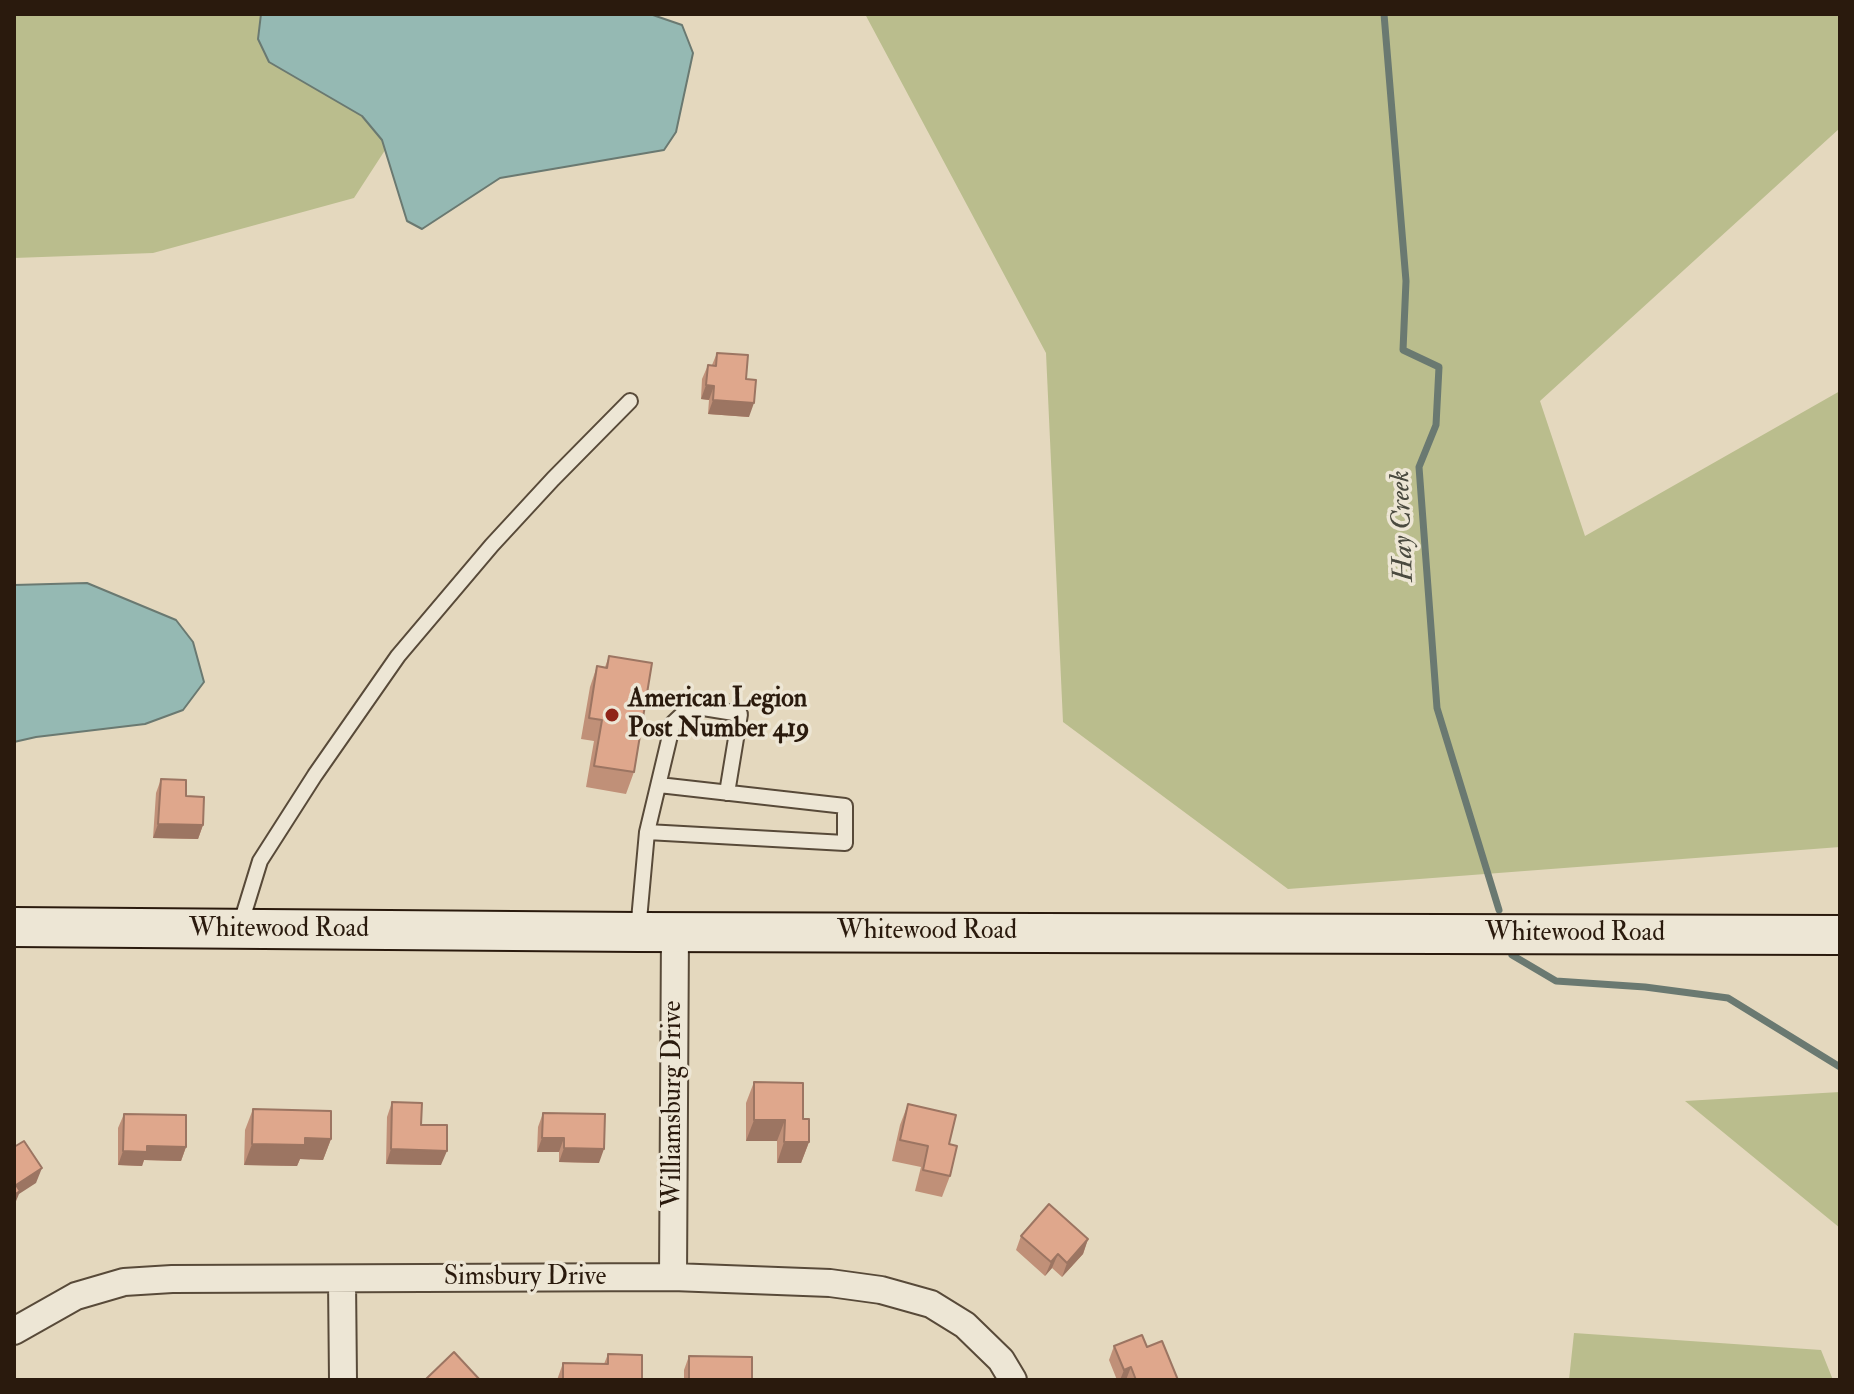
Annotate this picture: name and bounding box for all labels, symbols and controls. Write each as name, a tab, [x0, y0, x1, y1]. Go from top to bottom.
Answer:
water label: Hay Creek	[1385, 470, 1423, 582]
place label: American Legion Post Number 419	[628, 684, 809, 746]
marker: American Legion Post Number 419	[603, 706, 621, 724]
street label: Whitewood Road	[189, 914, 369, 946]
street label: Whitewood Road	[837, 916, 1017, 948]
street label: Whitewood Road	[1485, 918, 1665, 950]
street label: Williamsburg Drive	[658, 1001, 690, 1207]
street label: Simsbury Drive	[444, 1262, 606, 1294]

